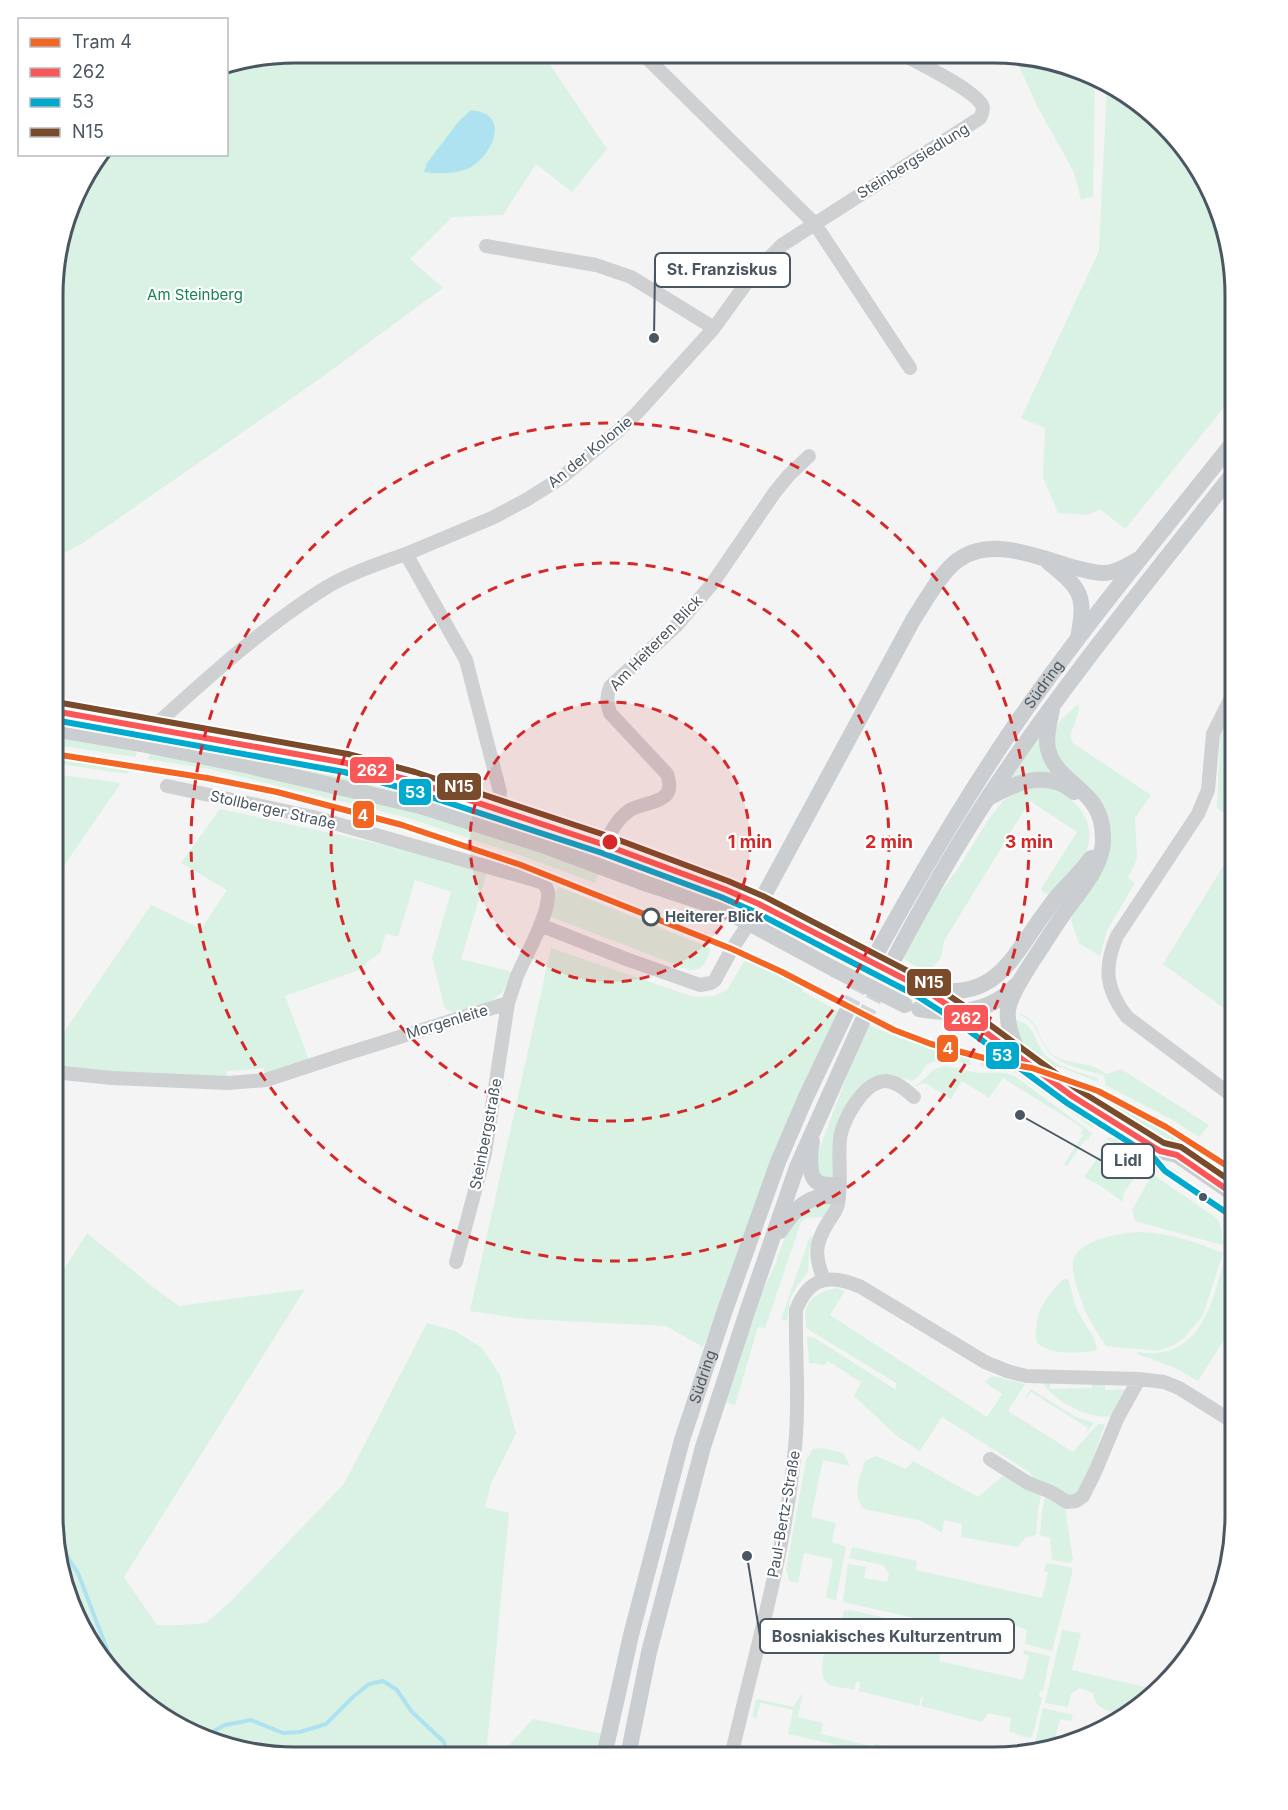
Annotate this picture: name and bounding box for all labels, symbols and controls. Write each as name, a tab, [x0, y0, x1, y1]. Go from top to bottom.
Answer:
legend	[18, 18, 228, 156]
text: Tram 4	[72, 31, 132, 52]
text: 262	[72, 61, 105, 82]
text: 53	[72, 91, 94, 112]
street label: Steinbergsiedlung	[853, 119, 972, 203]
text: N15	[72, 121, 104, 142]
callout: St. Franziskus	[655, 253, 790, 287]
text: St. Franziskus	[667, 259, 777, 279]
park label: Am Steinberg	[147, 285, 243, 304]
street label: An der Kolonie	[543, 412, 636, 492]
street label: Am Heiteren Blick	[605, 590, 707, 695]
street label: Südring	[1020, 656, 1067, 712]
line badge: 262	[349, 756, 395, 784]
text: 262	[357, 760, 387, 780]
line badge: N15	[436, 772, 482, 801]
text: N15	[444, 776, 474, 796]
line badge: 53	[398, 778, 432, 806]
text: 53	[405, 782, 425, 802]
street label: Stollberger Straße	[208, 786, 338, 833]
line badge: 4	[352, 800, 375, 829]
text: 4	[358, 805, 369, 825]
text: 1 min	[728, 831, 772, 852]
text: 2 min	[865, 831, 913, 852]
text: 3 min	[1005, 831, 1053, 852]
centre of rings	[600, 832, 620, 852]
place label: Heiterer Blick	[665, 907, 764, 926]
marker: Heiterer Blick	[642, 908, 660, 926]
line badge: N15	[906, 968, 952, 997]
text: N15	[914, 972, 944, 992]
street label: Morgenleite	[404, 1000, 490, 1043]
line badge: 262	[943, 1004, 989, 1032]
text: 262	[951, 1008, 981, 1028]
line badge: 4	[936, 1034, 959, 1063]
text: 4	[943, 1038, 954, 1058]
line badge: 53	[985, 1041, 1020, 1070]
text: 53	[992, 1045, 1012, 1065]
street label: Steinbergstraße	[465, 1077, 506, 1191]
callout: Lidl	[1102, 1144, 1154, 1178]
text: Lidl	[1114, 1150, 1142, 1170]
unlabelled marker	[1197, 1191, 1209, 1203]
street label: Südring	[685, 1348, 720, 1406]
street label: Paul-Bertz-Straße	[763, 1449, 804, 1579]
callout: Bosniakisches Kulturzentrum	[760, 1619, 1014, 1653]
text: Bosniakisches Kulturzentrum	[772, 1626, 1002, 1646]

